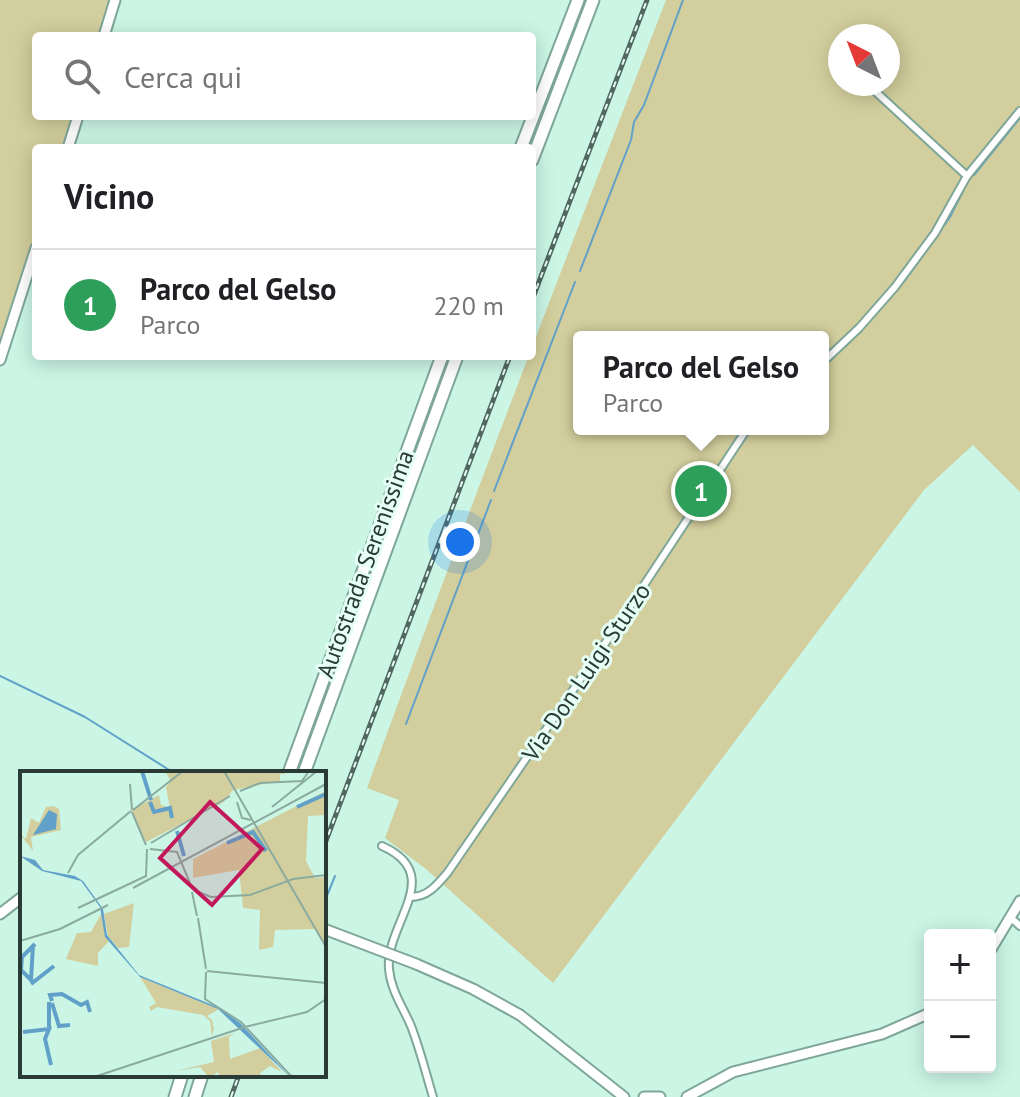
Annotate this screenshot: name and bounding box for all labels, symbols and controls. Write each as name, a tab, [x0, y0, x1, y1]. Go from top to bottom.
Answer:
north arrow	[828, 24, 900, 96]
search box	[32, 32, 536, 120]
icon: search	[60, 54, 104, 98]
text: Cerca qui	[124, 57, 242, 96]
text: Vicino	[64, 174, 154, 218]
text: Parco del Gelso	[140, 269, 336, 308]
text: 1	[83, 289, 97, 322]
text: 220 m	[433, 289, 504, 322]
text: Parco	[140, 308, 200, 341]
popup	[573, 331, 829, 435]
text: Parco del Gelso	[603, 347, 799, 386]
text: Parco	[603, 386, 663, 419]
street label: Autostrada Serenissima	[309, 446, 421, 682]
pin: 1	[675, 461, 727, 521]
your location	[440, 522, 480, 562]
street label: Via Don Luigi Sturzo	[514, 577, 657, 768]
inset map	[20, 771, 326, 1077]
map controls	[924, 929, 996, 1073]
button: +	[924, 929, 996, 1001]
button: −	[924, 1001, 996, 1073]

